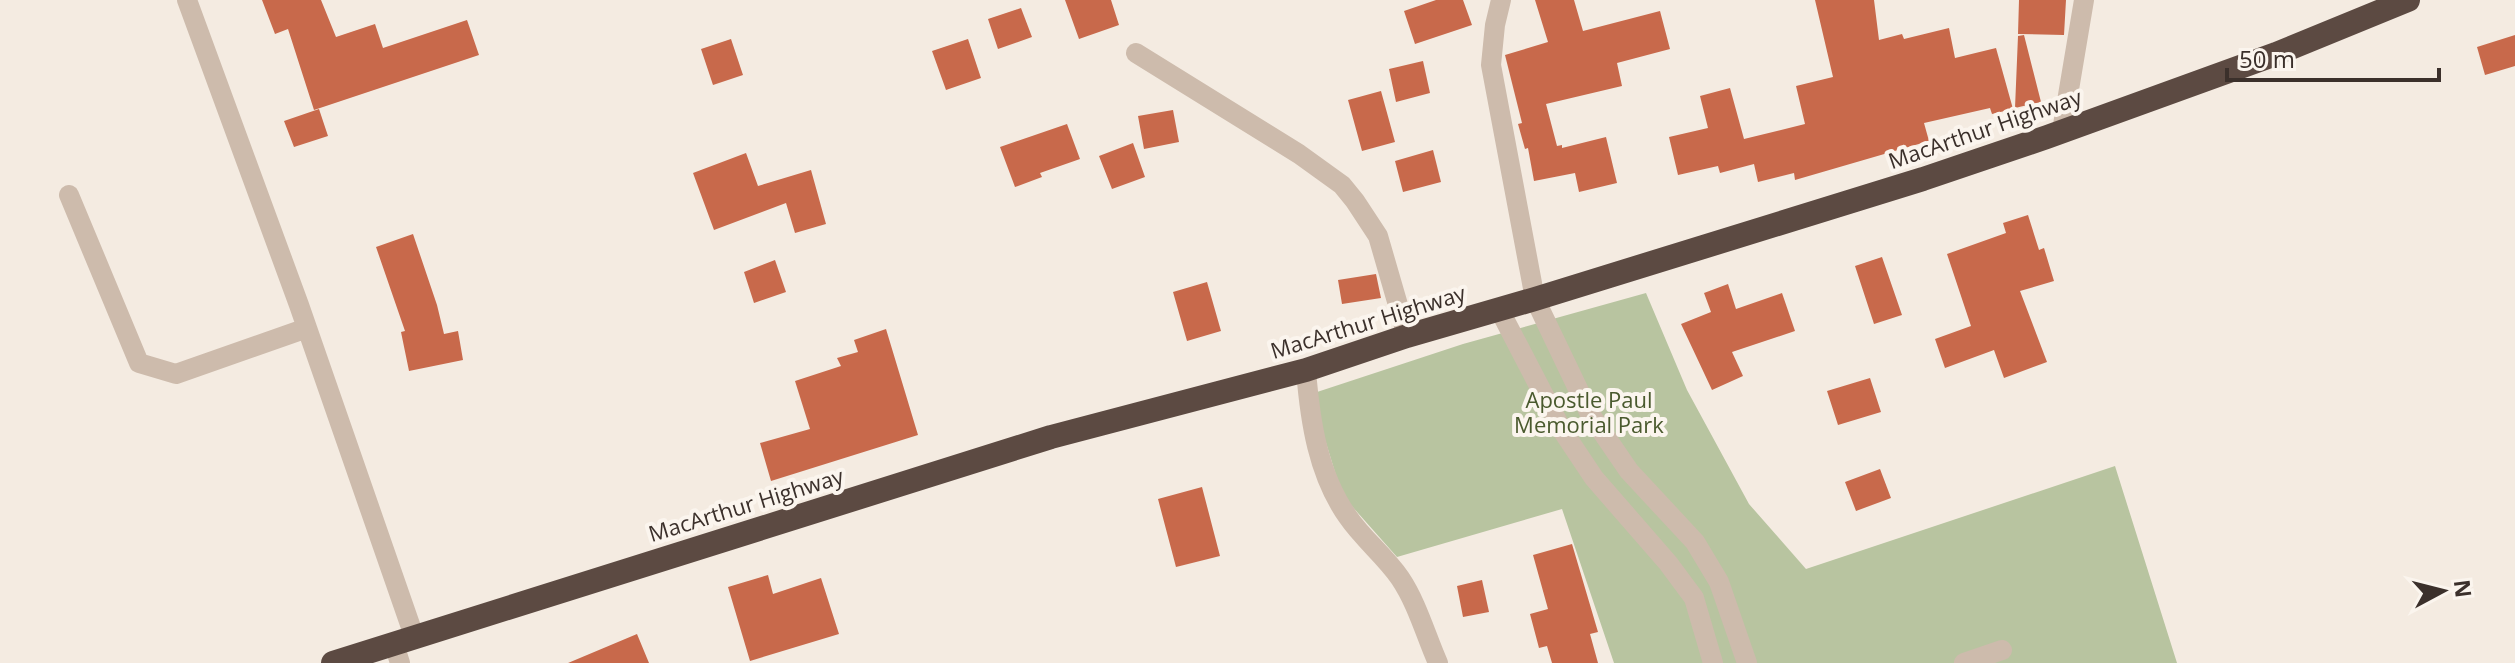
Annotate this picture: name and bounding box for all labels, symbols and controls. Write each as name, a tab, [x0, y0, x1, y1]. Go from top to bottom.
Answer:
scale bar	[2227, 32, 2439, 82]
text: 50 m	[2239, 42, 2295, 75]
street label: MacArthur Highway	[1884, 81, 2086, 175]
street label: MacArthur Highway	[1266, 277, 1470, 365]
park label: Apostle Paul Memorial Park	[1514, 384, 1664, 439]
street label: MacArthur Highway	[644, 460, 848, 548]
north arrow	[2403, 551, 2483, 631]
text: N	[2448, 578, 2480, 599]

